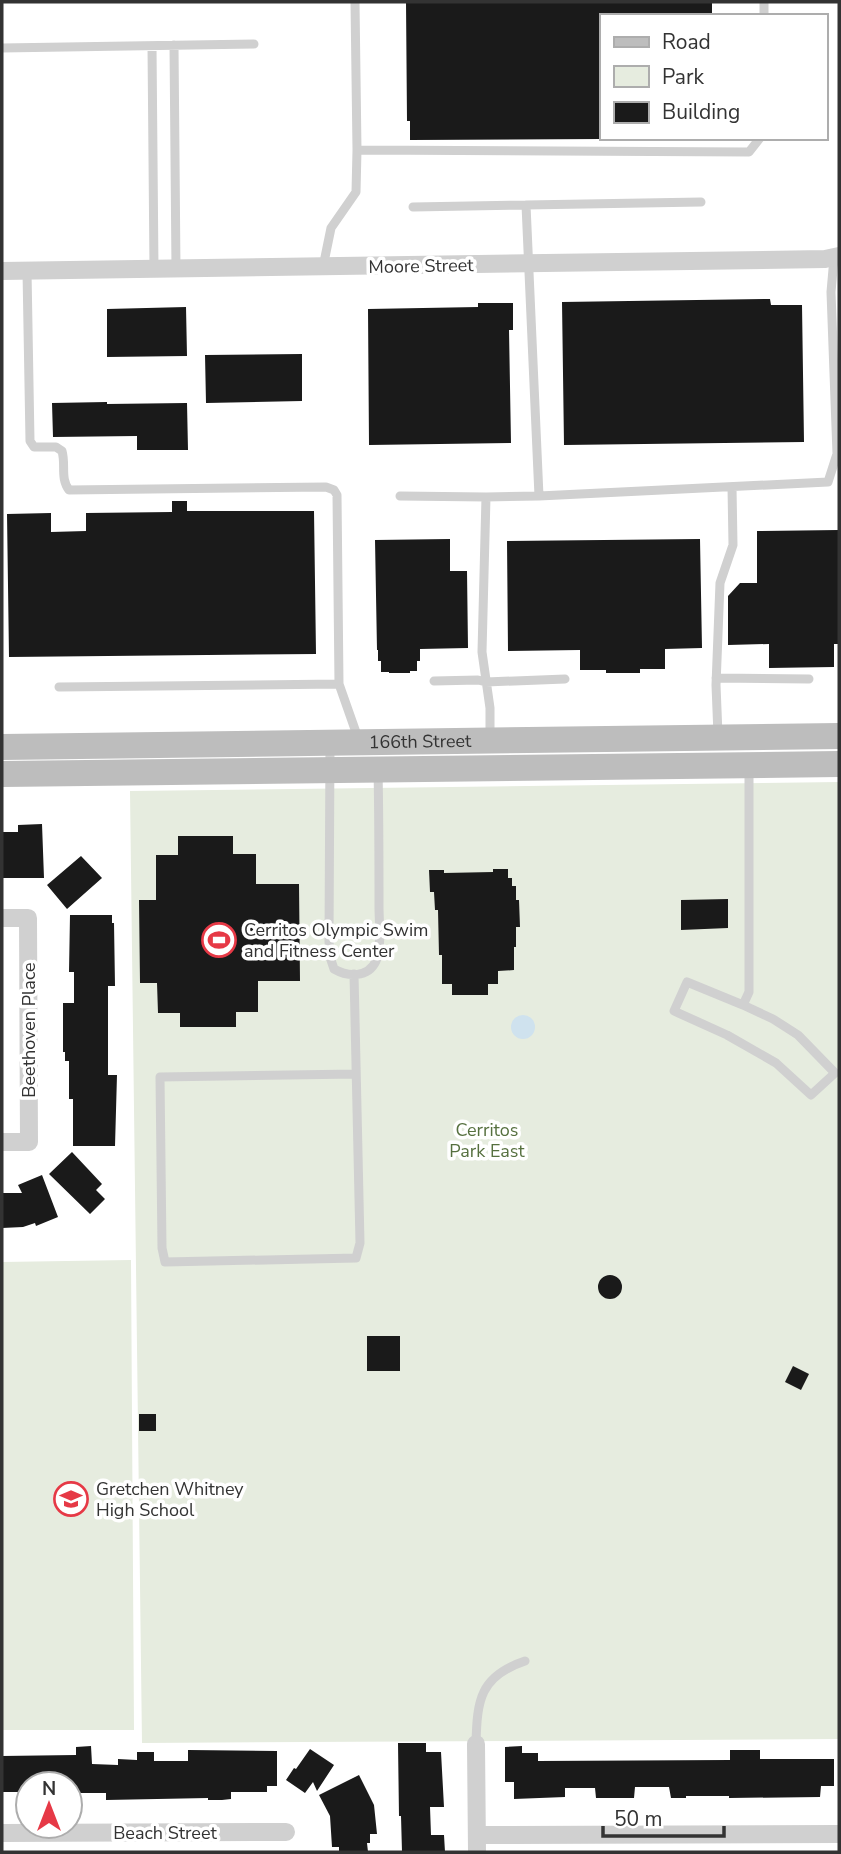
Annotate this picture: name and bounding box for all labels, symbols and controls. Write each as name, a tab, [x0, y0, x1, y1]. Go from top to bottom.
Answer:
legend	[600, 14, 827, 140]
text: Road	[662, 28, 711, 56]
text: Park	[662, 63, 704, 91]
text: Building	[662, 98, 740, 126]
street label: Moore Street	[368, 253, 474, 279]
street label: 166th Street	[368, 729, 472, 754]
place label: Cerritos Olympic Swim and Fitness Center	[244, 918, 429, 963]
sports icon: Cerritos Olympic Swim and Fitness Center	[200, 921, 238, 959]
street label: Beethoven Place	[17, 962, 41, 1098]
park label: Cerritos Park East	[449, 1118, 525, 1163]
place label: Gretchen Whitney High School	[96, 1477, 244, 1522]
school or university icon: Gretchen Whitney High School	[52, 1480, 90, 1518]
north arrow	[14, 1770, 84, 1840]
text: N	[42, 1776, 56, 1802]
scale bar	[603, 1794, 724, 1838]
text: 50 m	[614, 1805, 663, 1833]
street label: Beach Street	[113, 1821, 217, 1845]

